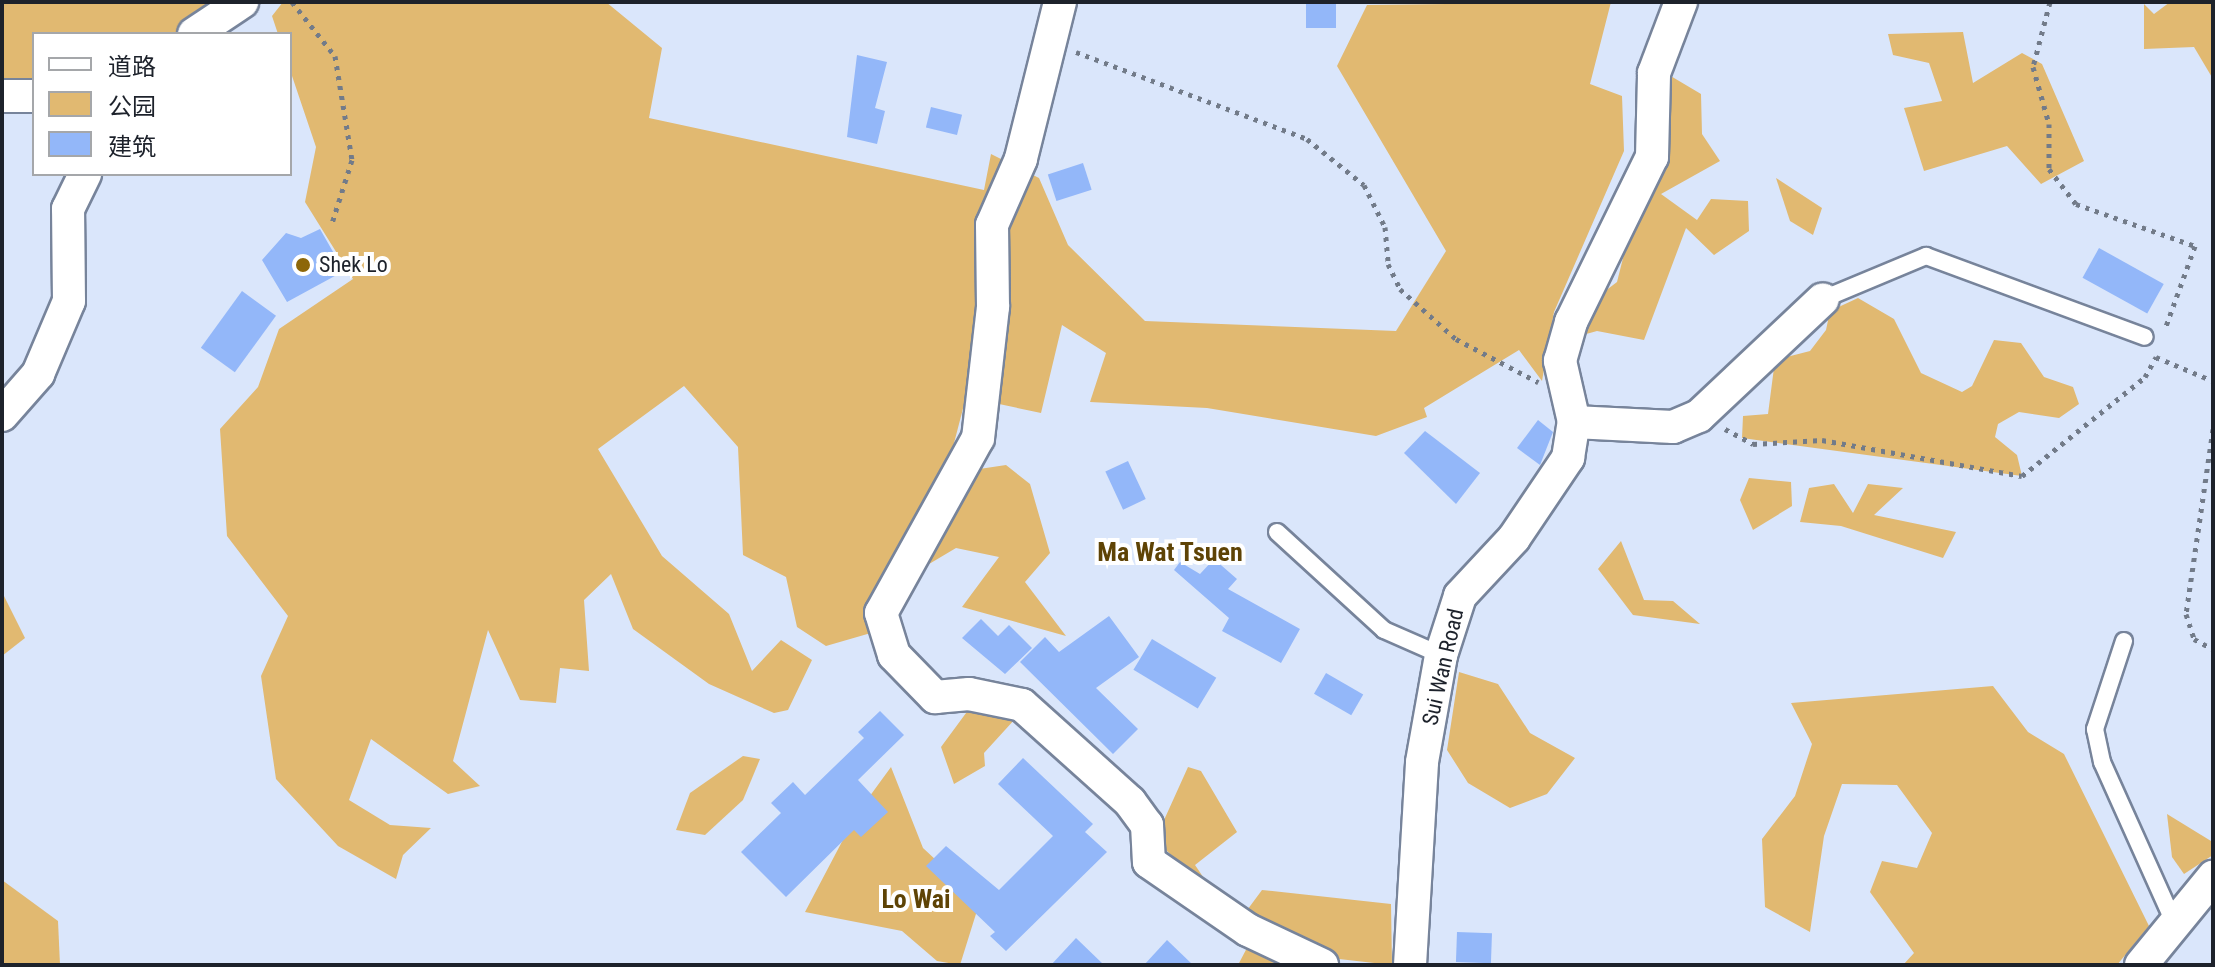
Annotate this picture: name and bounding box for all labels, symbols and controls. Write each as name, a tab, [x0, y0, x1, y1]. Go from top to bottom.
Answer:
legend	[32, 32, 292, 176]
text: 道路	[108, 53, 156, 81]
text: 公园	[108, 93, 156, 121]
text: 建筑	[108, 133, 156, 161]
place label: Shek Lo	[319, 252, 388, 278]
marker: Shek Lo	[294, 256, 312, 274]
district label: Ma Wat Tsuen	[1097, 537, 1243, 569]
street label: Sui Wan Road	[1417, 606, 1469, 728]
district label: Lo Wai	[881, 884, 951, 916]

